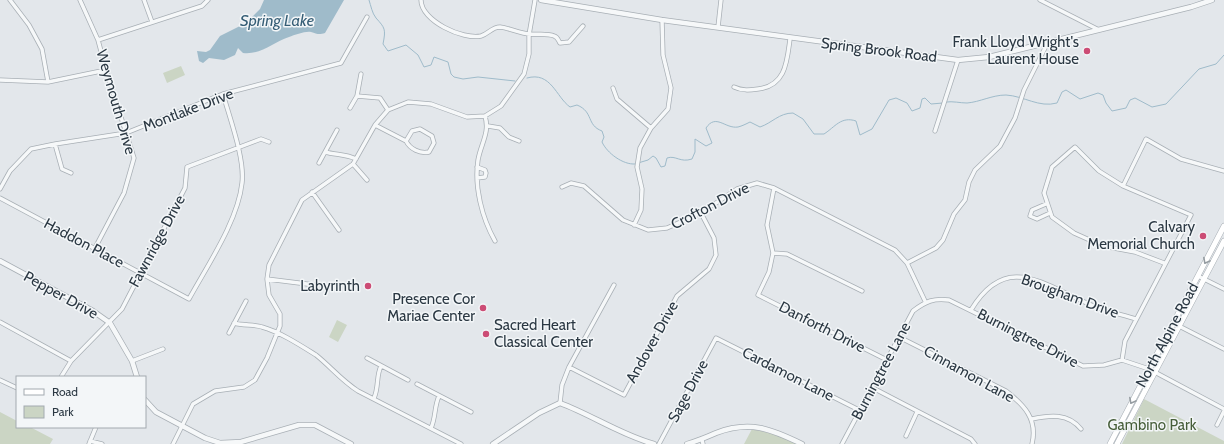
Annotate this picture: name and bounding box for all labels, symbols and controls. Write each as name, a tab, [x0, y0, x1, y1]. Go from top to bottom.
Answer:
water label: Spring Lake	[240, 11, 314, 30]
place label: Frank Lloyd Wright's Laurent House	[953, 33, 1079, 68]
street label: Spring Brook Road	[820, 34, 938, 66]
marker: Frank Lloyd Wright's Laurent House	[1082, 46, 1092, 56]
street label: Weymouth Drive	[92, 47, 140, 157]
street label: Montlake Drive	[140, 84, 236, 135]
street label: Crofton Drive	[668, 178, 752, 233]
street label: Fawnridge Drive	[125, 192, 189, 290]
street label: Haddon Place	[41, 214, 127, 272]
place label: Calvary Memorial Church	[1087, 218, 1195, 253]
marker: Calvary Memorial Church	[1198, 231, 1208, 241]
one-way arrow	[1203, 257, 1211, 264]
street label: Pepper Drive	[21, 267, 102, 323]
street label: Brougham Drive	[1019, 270, 1122, 322]
place label: Labyrinth	[300, 277, 360, 295]
street label: North Alpine Road	[1132, 280, 1202, 390]
marker: Labyrinth	[363, 281, 373, 291]
place label: Presence Cor Mariae Center	[387, 290, 475, 325]
street label: Andover Drive	[622, 298, 682, 386]
street label: Danforth Drive	[776, 298, 868, 357]
marker: Presence Cor Mariae Center	[478, 303, 488, 313]
street label: Burningtree Drive	[975, 305, 1082, 371]
place label: Sacred Heart Classical Center	[494, 316, 593, 351]
street label: Burningtree Lane	[848, 319, 914, 423]
marker: Sacred Heart Classical Center	[481, 329, 491, 339]
street label: Cinnamon Lane	[921, 342, 1018, 406]
street label: Cardamon Lane	[739, 343, 837, 405]
street label: Sage Drive	[664, 356, 712, 425]
legend	[16, 376, 146, 428]
text: Road	[52, 384, 78, 399]
one-way arrow	[1129, 397, 1137, 404]
text: Park	[52, 404, 74, 419]
park label: Gambino Park	[1108, 416, 1197, 434]

